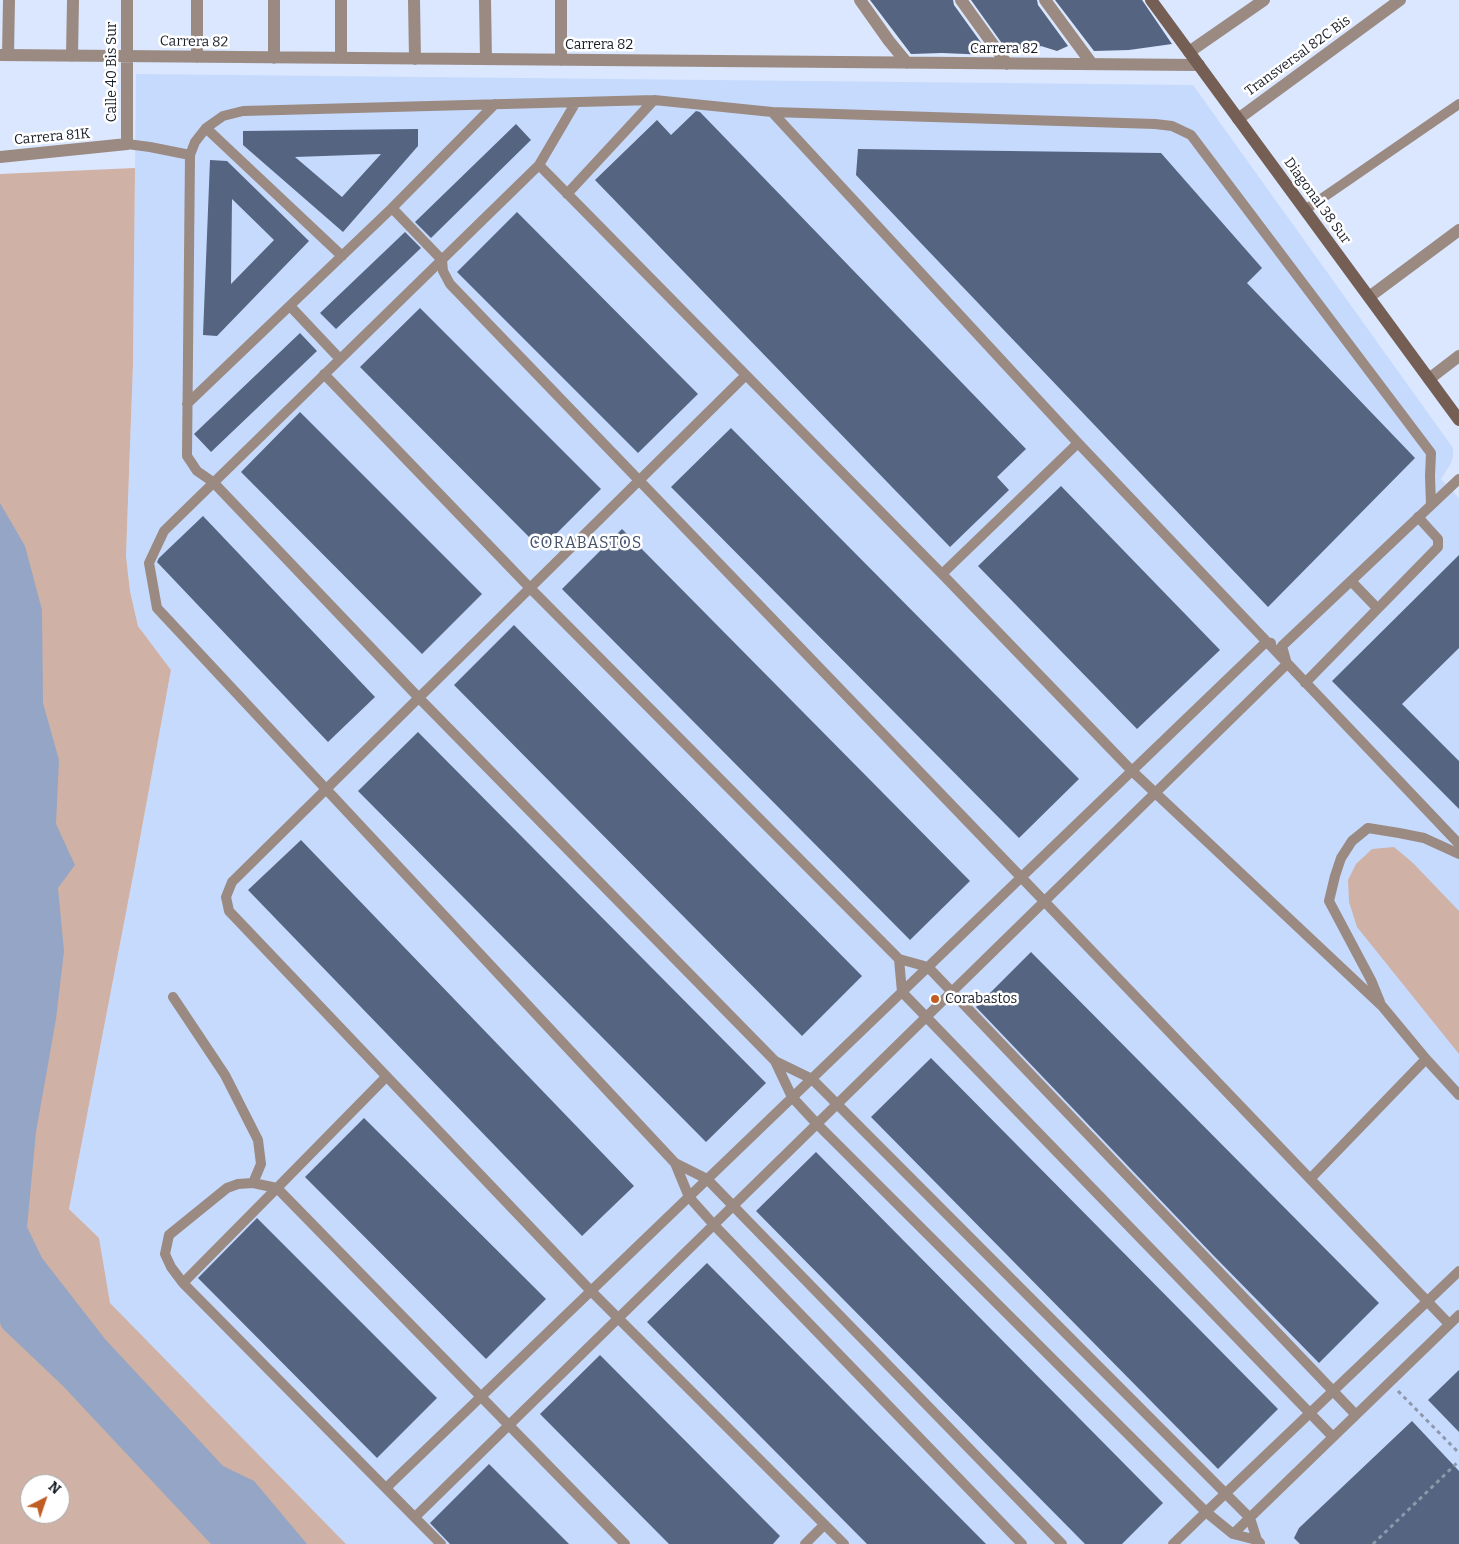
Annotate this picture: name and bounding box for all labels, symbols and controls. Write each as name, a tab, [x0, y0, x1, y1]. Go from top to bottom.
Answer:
street label: Transversal 82C Bis	[1242, 12, 1354, 100]
street label: Calle 40 Bis Sur	[104, 22, 120, 122]
street label: Carrera 82	[160, 33, 228, 51]
street label: Carrera 82	[565, 37, 633, 53]
street label: Carrera 82	[970, 41, 1038, 57]
street label: Carrera 81K	[13, 125, 91, 149]
street label: Diagonal 38 Sur	[1280, 155, 1354, 247]
district label: CORABASTOS	[528, 534, 644, 554]
place label: Corabastos	[945, 991, 1017, 1007]
marker: Corabastos	[929, 993, 941, 1005]
north arrow	[20, 1474, 70, 1524]
text: N	[45, 1478, 64, 1498]

